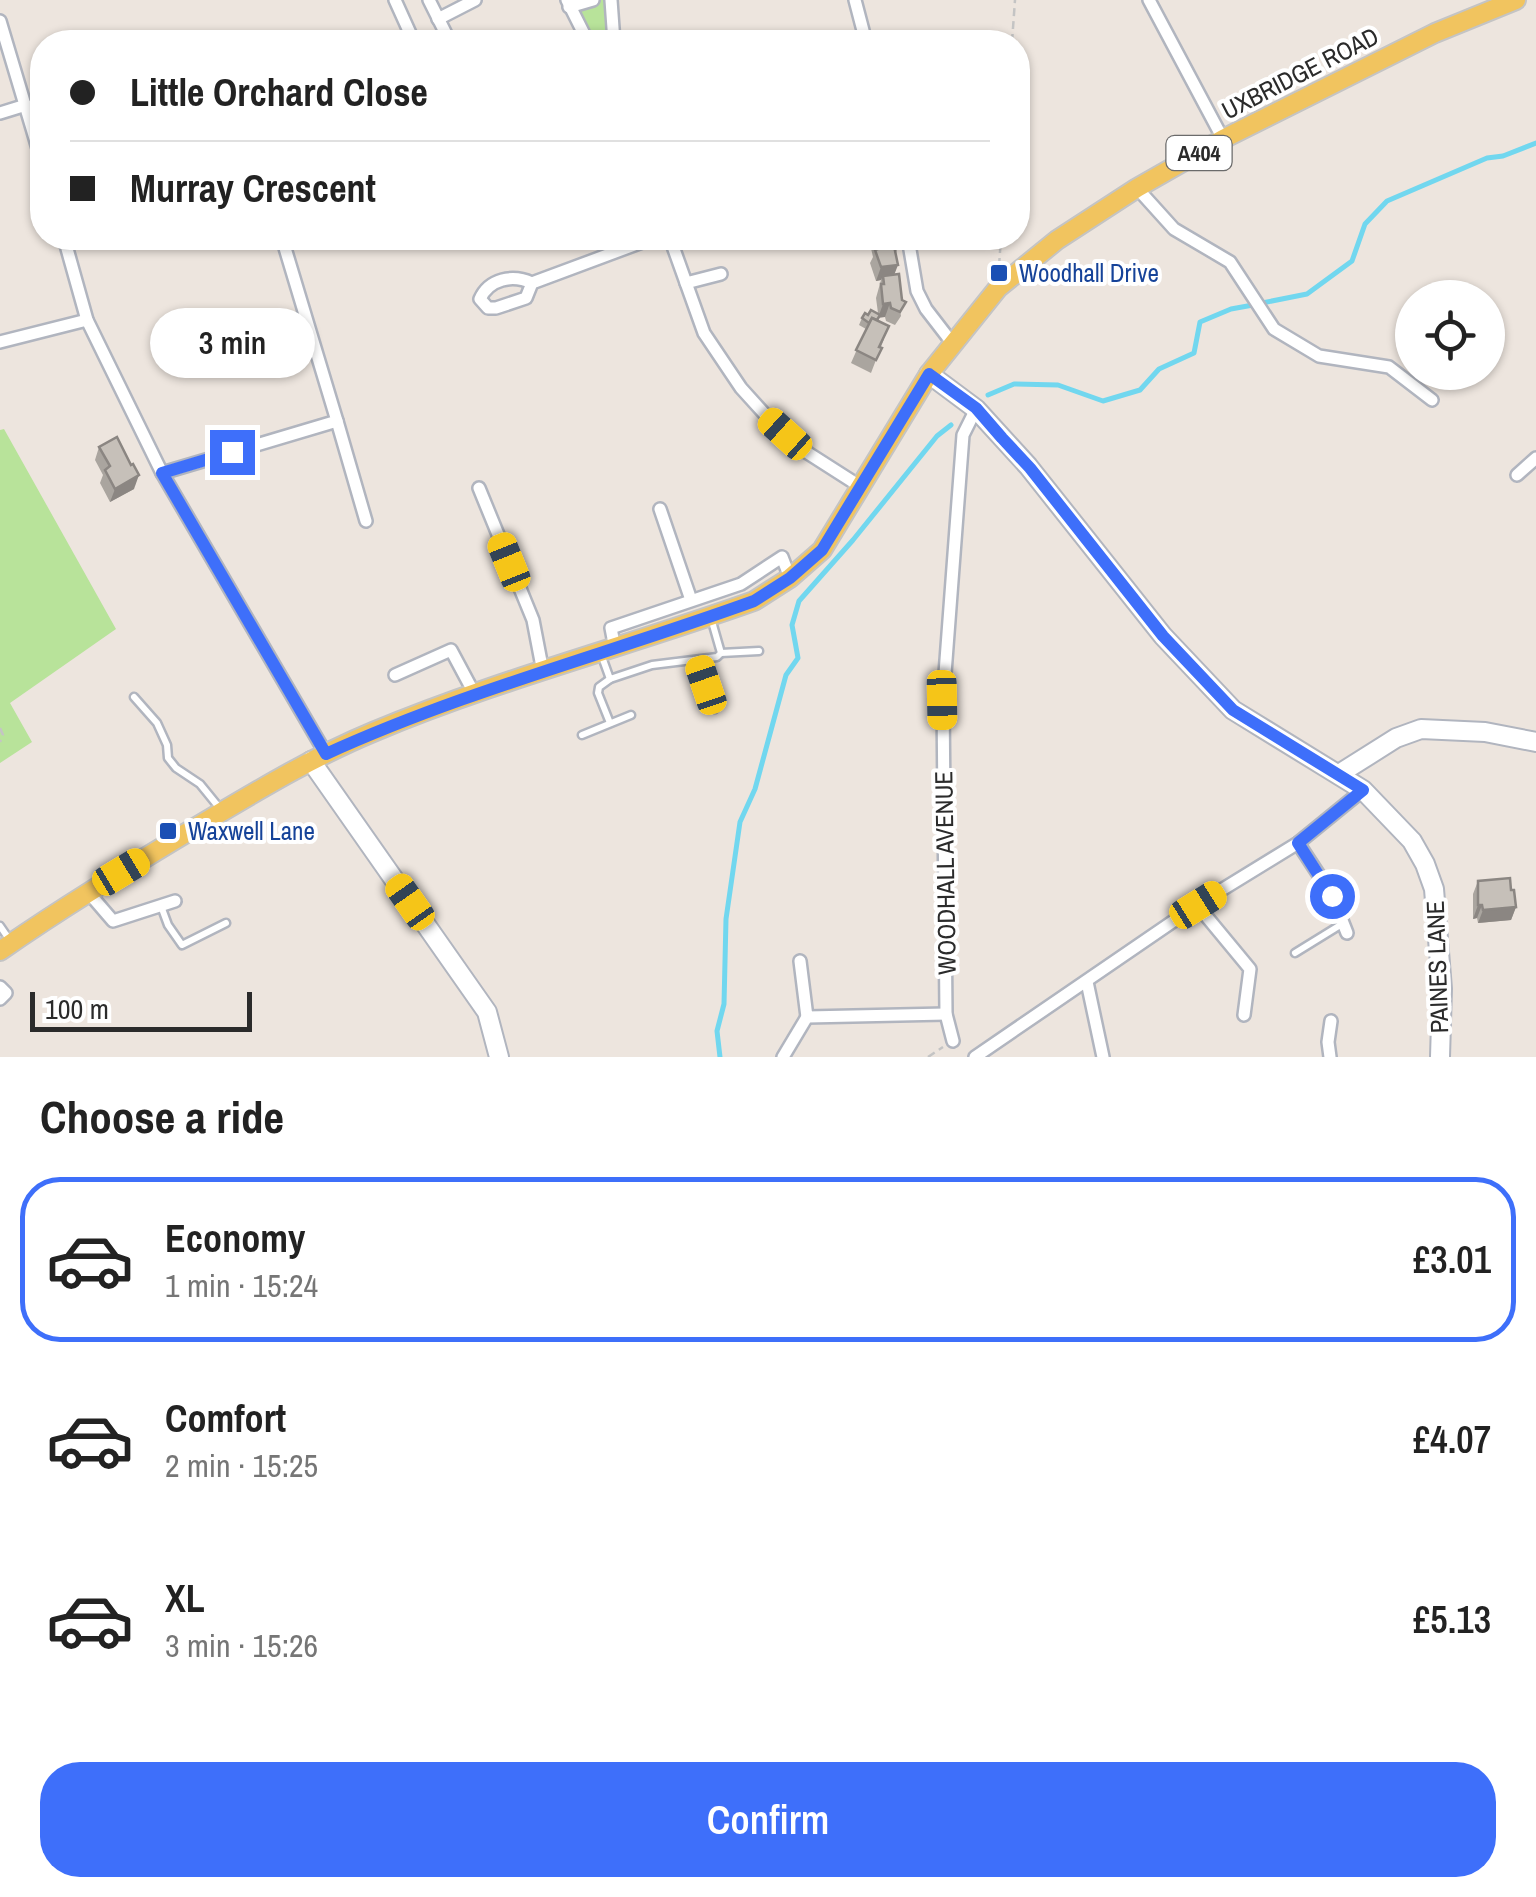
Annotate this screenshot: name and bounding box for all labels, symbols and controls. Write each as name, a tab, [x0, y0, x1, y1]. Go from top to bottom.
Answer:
street label: UXBRIDGE ROAD	[1216, 19, 1384, 127]
text: Little Orchard Close	[130, 67, 428, 118]
road number: A404	[1166, 136, 1232, 170]
text: Murray Crescent	[130, 163, 376, 214]
place label: Woodhall Drive	[1019, 256, 1159, 290]
marker: Woodhall Drive	[988, 262, 1010, 284]
map controls	[1395, 280, 1505, 390]
button: locate	[1395, 280, 1505, 390]
callout: 3 min	[150, 307, 314, 377]
text: 3 min	[199, 321, 266, 364]
car	[753, 403, 817, 465]
route end	[210, 430, 255, 475]
car	[484, 529, 534, 595]
car	[682, 652, 730, 718]
car	[926, 670, 958, 730]
street label: WOODHALL AVENUE	[926, 771, 964, 975]
place label: Waxwell Lane	[188, 814, 315, 848]
marker: Waxwell Lane	[157, 820, 179, 842]
car	[88, 844, 154, 900]
car	[381, 869, 439, 935]
route start	[1310, 874, 1355, 919]
car	[1165, 876, 1231, 934]
street label: PAINES LANE	[1418, 900, 1456, 1034]
scale bar	[30, 987, 252, 1032]
text: 100 m	[45, 990, 109, 1028]
text: Choose a ride	[40, 1086, 284, 1147]
text: Economy	[165, 1213, 305, 1264]
icon: car	[45, 1215, 135, 1305]
text: £3.01	[1413, 1234, 1491, 1285]
text: 1 min · 15:24	[165, 1264, 318, 1307]
text: Comfort	[165, 1393, 286, 1444]
icon: car	[45, 1395, 135, 1485]
text: £4.07	[1413, 1414, 1491, 1465]
text: 2 min · 15:25	[165, 1444, 318, 1487]
text: XL	[165, 1573, 205, 1624]
icon: car	[45, 1575, 135, 1665]
text: £5.13	[1413, 1594, 1491, 1645]
text: 3 min · 15:26	[165, 1624, 318, 1667]
button: Confirm	[40, 1762, 1496, 1877]

